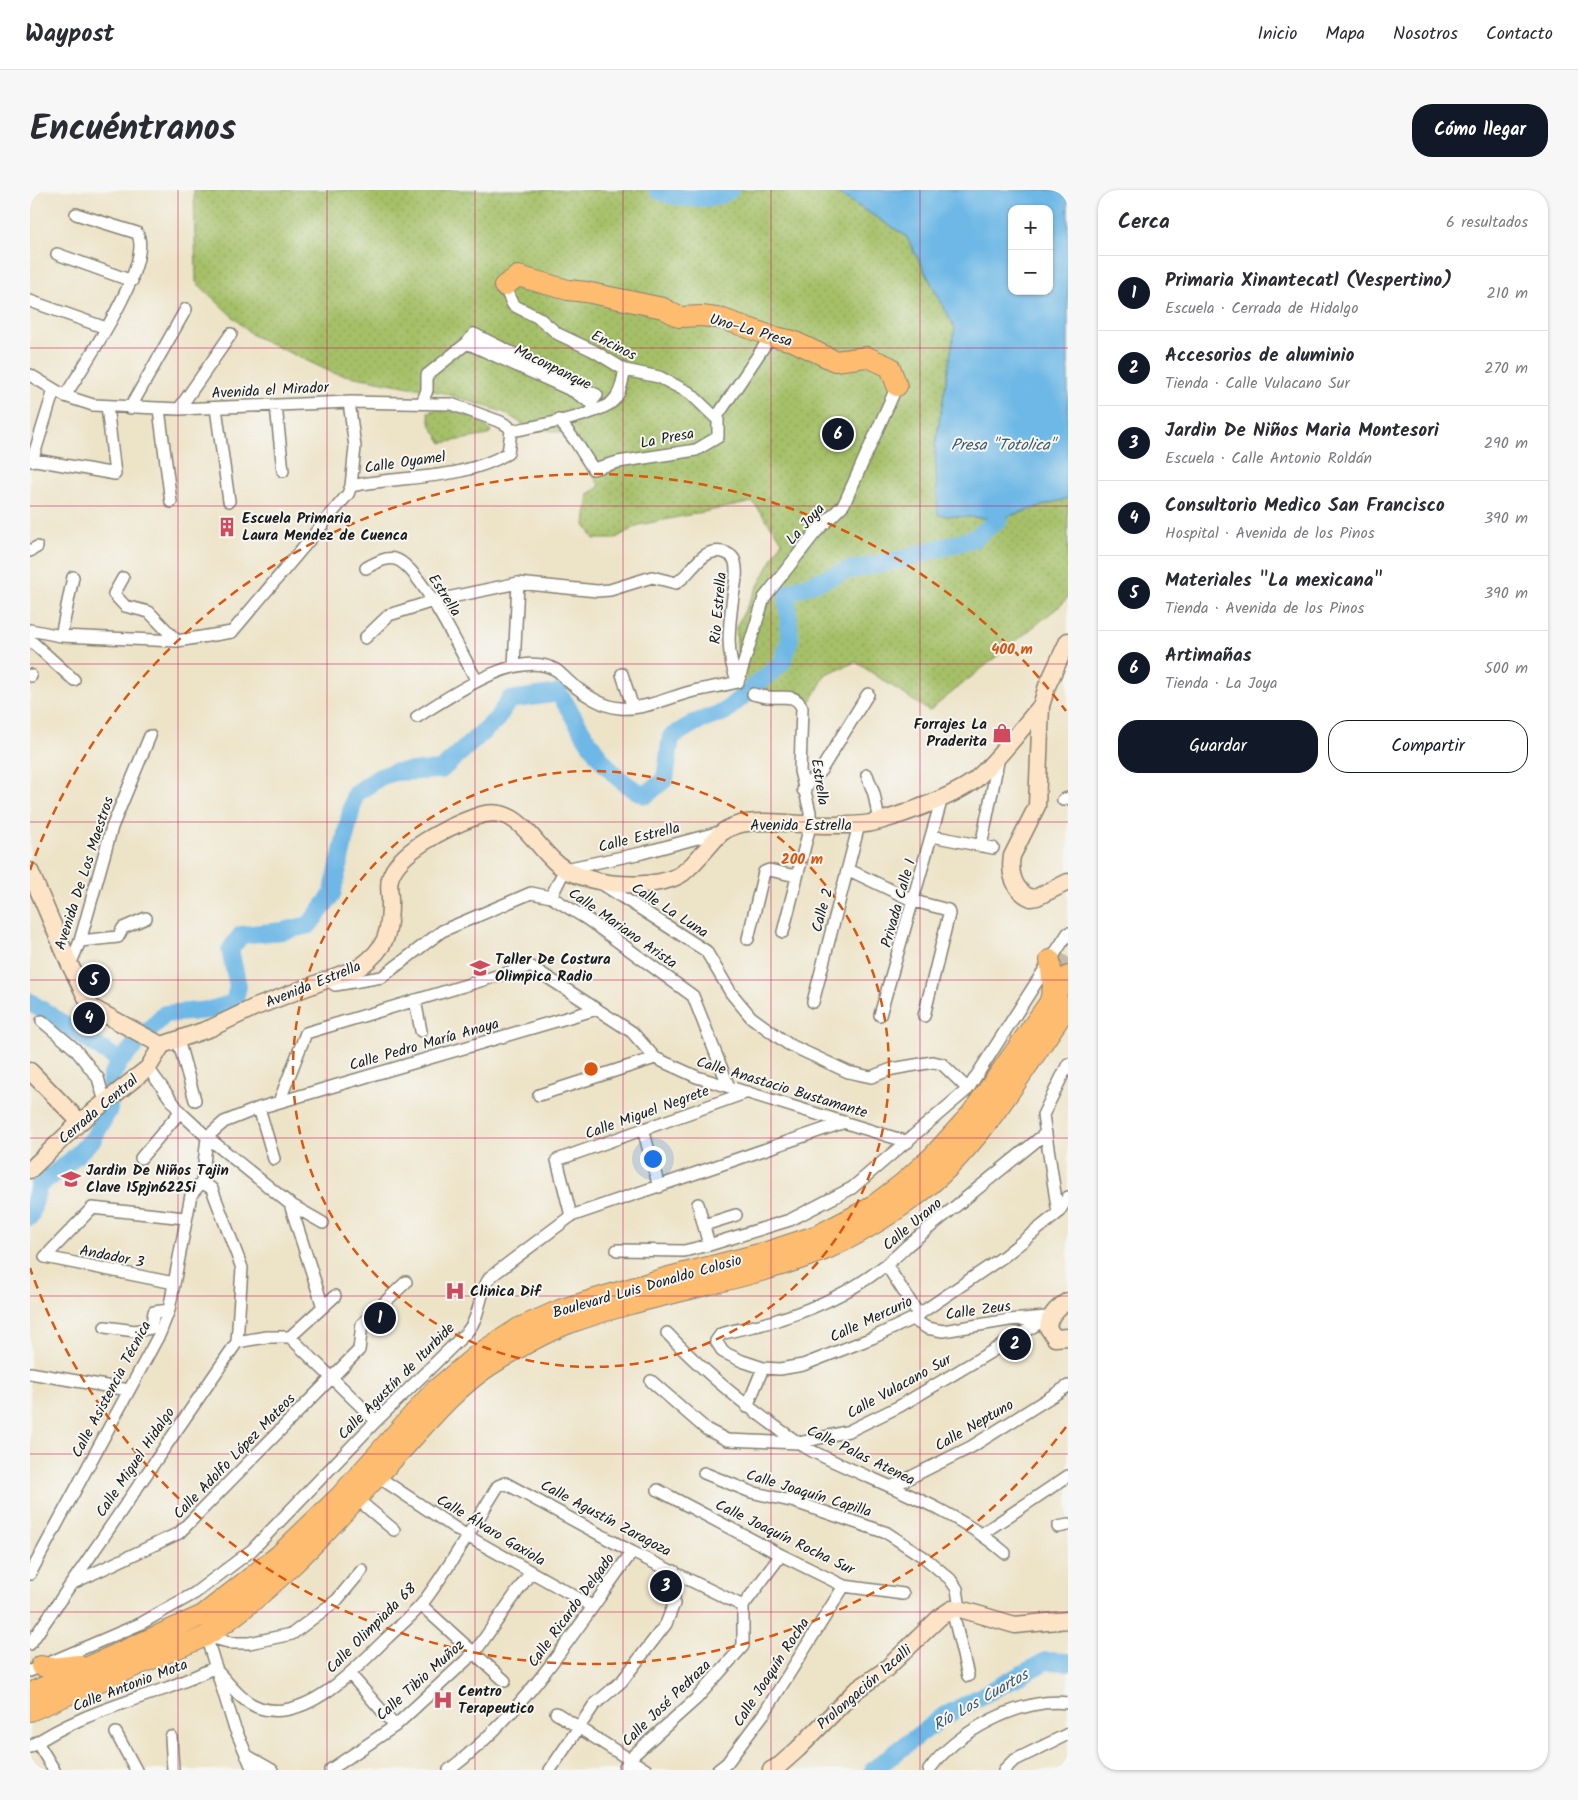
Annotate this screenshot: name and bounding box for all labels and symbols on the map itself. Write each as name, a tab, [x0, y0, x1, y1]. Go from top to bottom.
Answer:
street label: Uno-La Presa	[706, 308, 795, 354]
street label: Encinos	[587, 324, 641, 368]
street label: Maconpanque	[510, 339, 596, 397]
street label: Avenida el Mirador	[211, 376, 330, 406]
pin: 6	[822, 415, 854, 453]
street label: La Presa	[638, 422, 696, 456]
water label: Presa "Totolica"	[951, 433, 1059, 458]
street label: Calle Oyamel	[363, 445, 448, 481]
street label: La Joya	[780, 498, 831, 551]
place label: Escuela Primaria Laura Mendez de Cuenca	[242, 507, 408, 548]
building icon: Escuela Primaria Laura Mendez de Cuenca	[216, 516, 238, 538]
street label: Estrella	[421, 569, 467, 622]
street label: Rio Estrella	[704, 571, 734, 645]
text: 400 m	[991, 638, 1033, 662]
place label: Forrajes La Praderita	[914, 713, 987, 754]
shop icon: Forrajes La Praderita	[991, 722, 1013, 744]
street label: Estrella	[803, 757, 835, 807]
street label: Avenida De Los Maestros	[49, 793, 121, 953]
street label: Avenida Estrella	[750, 814, 852, 838]
street label: Calle Estrella	[596, 816, 683, 860]
text: 200 m	[781, 848, 823, 872]
street label: Privada Calle 1	[875, 856, 923, 951]
street label: Calle La Luna	[626, 877, 713, 945]
street label: Calle Mariano Arista	[563, 882, 682, 975]
street label: Calle 2	[806, 885, 840, 935]
place label: Taller De Costura Olimpica Radio	[495, 948, 611, 989]
street label: Avenida Estrella	[262, 955, 365, 1015]
school or university icon: Taller De Costura Olimpica Radio	[469, 957, 491, 979]
pin: 5	[78, 961, 110, 999]
pin: 4	[73, 999, 105, 1037]
street label: Calle Pedro María Anaya	[346, 1012, 502, 1078]
street label: Calle Anastacio Bustamante	[693, 1050, 871, 1126]
centre of rings	[582, 1060, 600, 1078]
street label: Cerrada Central	[53, 1069, 144, 1151]
street label: Calle Miguel Negrete	[582, 1079, 713, 1147]
your location	[640, 1146, 666, 1172]
place label: Jardin De Niños Tajin Clave 15pjn6225i	[86, 1159, 229, 1200]
school or university icon: Jardin De Niños Tajin Clave 15pjn6225i	[60, 1168, 82, 1190]
street label: Calle Urano	[877, 1192, 948, 1257]
street label: Andador 3	[77, 1239, 147, 1275]
street label: Boulevard Luis Donaldo Colosio	[550, 1248, 745, 1325]
hospital icon: Clinica Dif	[444, 1280, 466, 1302]
place label: Clinica Dif	[470, 1280, 542, 1304]
street label: Calle Mercurio	[826, 1290, 917, 1350]
street label: Calle Zeus	[944, 1294, 1013, 1327]
pin: 1	[364, 1299, 396, 1337]
street label: Calle Asistencia Técnica	[66, 1317, 158, 1462]
street label: Calle Agustín de Iturbide	[332, 1317, 461, 1446]
pin: 2	[999, 1325, 1031, 1363]
street label: Calle Vulacano Sur	[843, 1348, 957, 1426]
street label: Calle Adolfo López Mateos	[168, 1388, 302, 1525]
street label: Calle Neptuno	[930, 1393, 1019, 1458]
street label: Calle Miguel Hidalgo	[90, 1403, 182, 1522]
street label: Calle Palas Atenea	[802, 1419, 919, 1493]
street label: Calle Joaquín Capilla	[743, 1463, 874, 1524]
street label: Calle Agustín Zaragoza	[536, 1474, 675, 1564]
street label: Calle Álvaro Gaxiola	[431, 1489, 550, 1573]
street label: Calle Joaquín Rocha Sur	[711, 1494, 859, 1583]
street label: Calle Ricardo Delgado	[522, 1548, 622, 1673]
pin: 3	[650, 1567, 682, 1605]
street label: Calle Olimpiada 68	[321, 1577, 423, 1680]
street label: Calle Joaquín Rocha	[727, 1613, 816, 1732]
street label: Calle Tibio Muñoz	[371, 1634, 471, 1727]
street label: Prolongación Izcalli	[812, 1639, 919, 1736]
street label: Calle Antonio Mota	[69, 1653, 191, 1719]
street label: Calle José Pedraza	[616, 1654, 717, 1753]
water label: Río Los Cuartos	[928, 1662, 1035, 1738]
place label: Centro Terapeutico	[458, 1680, 534, 1721]
hospital icon: Centro Terapeutico	[432, 1689, 454, 1711]

